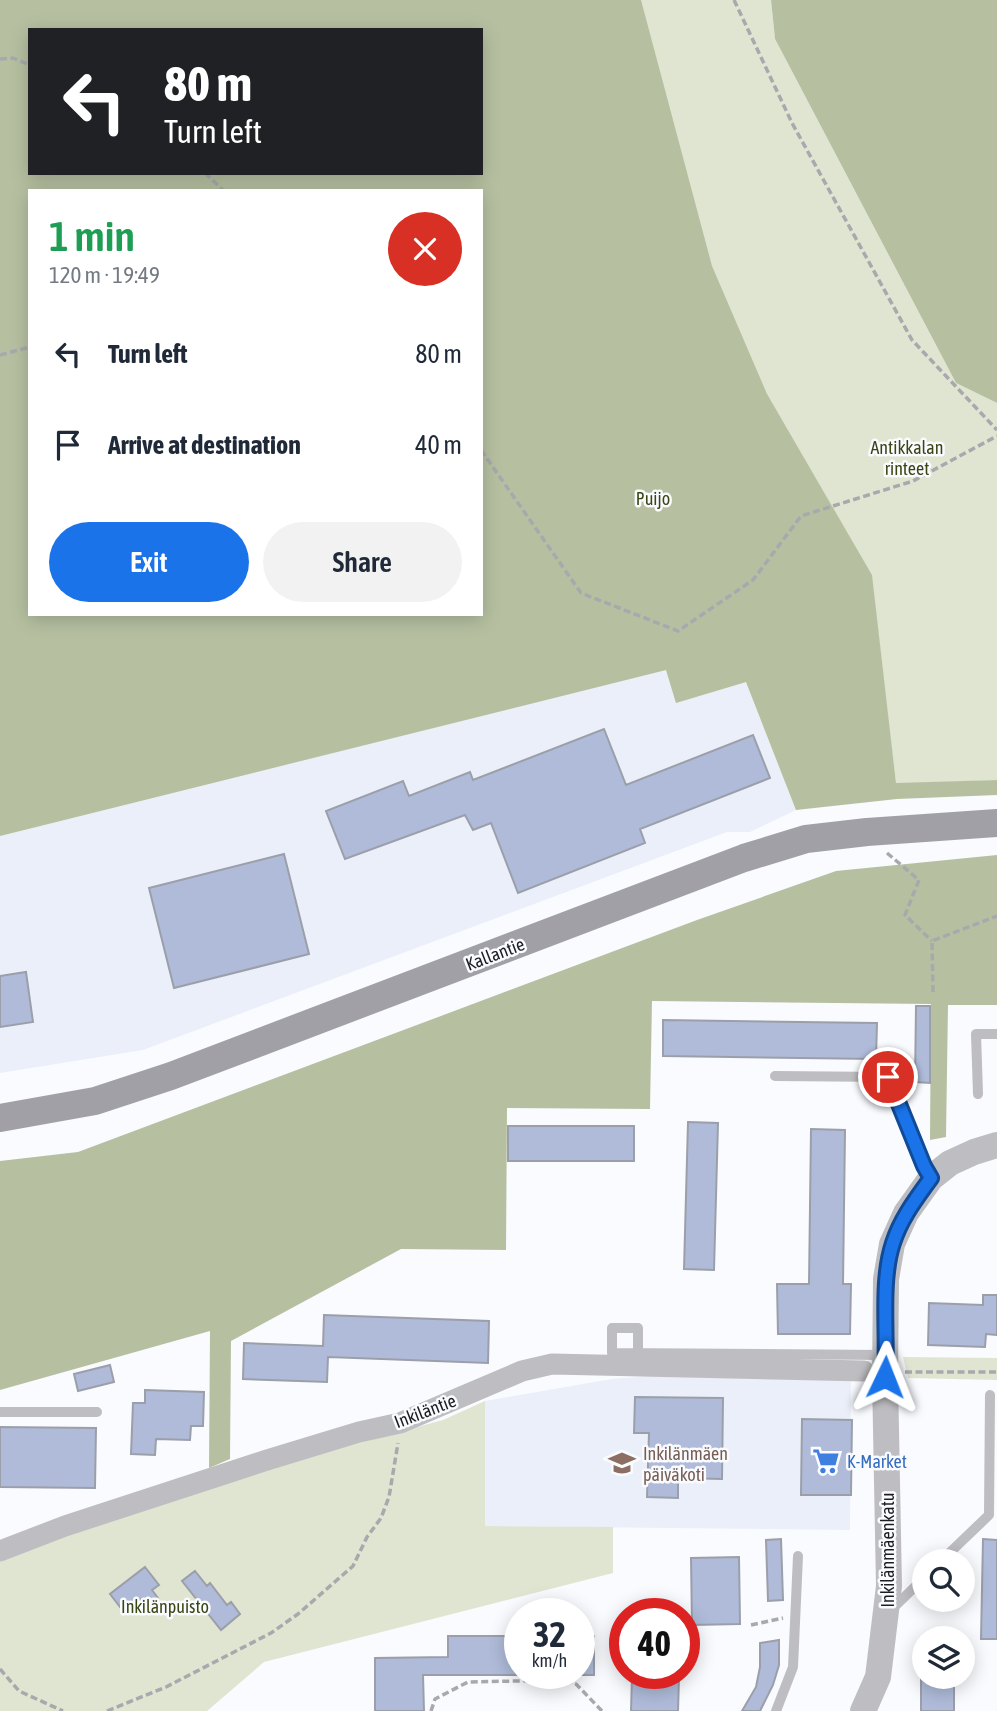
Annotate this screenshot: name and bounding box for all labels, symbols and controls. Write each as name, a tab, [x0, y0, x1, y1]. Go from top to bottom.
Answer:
text: 80 m	[164, 55, 252, 111]
icon: left	[49, 56, 140, 147]
text: Turn left	[164, 113, 262, 150]
text: 1 min	[49, 212, 135, 260]
button: close	[388, 212, 462, 286]
text: 120 m · 19:49	[49, 262, 160, 288]
icon: left	[49, 335, 87, 373]
text: Turn left	[108, 339, 188, 369]
text: 80 m	[415, 339, 462, 369]
icon: arrive	[49, 426, 87, 464]
text: Arrive at destination	[108, 430, 301, 460]
text: 40 m	[415, 430, 462, 460]
park label: Antikkalan rinteet	[871, 437, 943, 479]
park label: Puijo	[636, 488, 670, 509]
button: Exit	[49, 522, 249, 602]
button: Share	[263, 522, 462, 602]
street label: Kallantie	[463, 933, 527, 975]
pin	[858, 1047, 918, 1107]
icon: arrive	[869, 1058, 907, 1096]
position arrow	[848, 1340, 922, 1414]
street label: Inkiläntie	[391, 1390, 459, 1432]
place label: Inkilänmäen päiväkoti	[643, 1443, 728, 1485]
supermarket icon: K-Market	[811, 1446, 841, 1476]
school or university icon: Inkilänmäen päiväkoti	[607, 1448, 637, 1478]
place label: K-Market	[847, 1451, 907, 1472]
street label: Inkilänmäenkatu	[877, 1492, 898, 1608]
map controls	[912, 1549, 975, 1689]
button: search	[912, 1549, 975, 1612]
park label: Inkilänpuisto	[121, 1596, 209, 1617]
speed limit sign: 40	[609, 1598, 700, 1689]
text: 32	[533, 1614, 566, 1654]
button: layers	[912, 1626, 975, 1689]
text: km/h	[532, 1650, 567, 1671]

